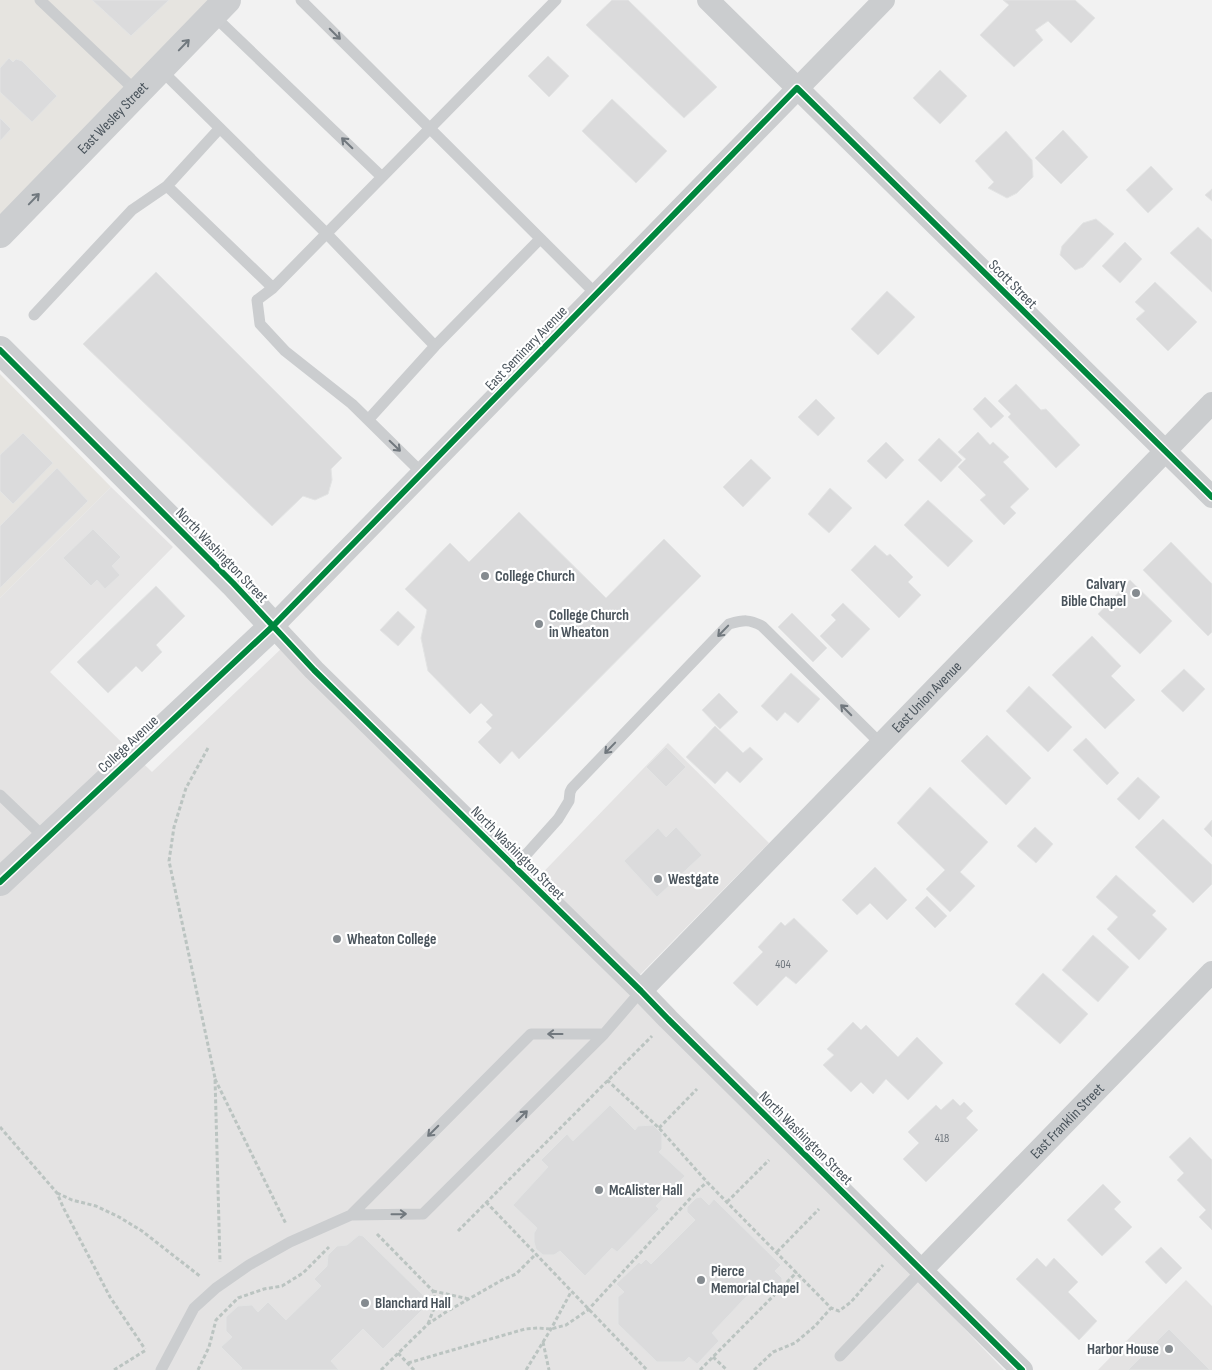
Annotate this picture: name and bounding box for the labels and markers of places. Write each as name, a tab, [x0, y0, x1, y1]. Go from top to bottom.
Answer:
place label: College Church	[495, 567, 575, 586]
marker: College Church	[479, 570, 491, 582]
place label: Calvary Bible Chapel	[1061, 575, 1127, 611]
marker: Calvary Bible Chapel	[1130, 587, 1142, 599]
place label: College Church in Wheaton	[549, 606, 629, 642]
marker: College Church in Wheaton	[533, 618, 545, 630]
place label: Westgate	[668, 870, 719, 889]
marker: Westgate	[652, 873, 664, 885]
place label: Wheaton College	[347, 930, 436, 949]
marker: Wheaton College	[331, 933, 343, 945]
place label: McAlister Hall	[609, 1181, 683, 1200]
marker: McAlister Hall	[593, 1184, 605, 1196]
place label: Pierce Memorial Chapel	[711, 1262, 799, 1298]
marker: Pierce Memorial Chapel	[695, 1274, 707, 1286]
place label: Blanchard Hall	[375, 1294, 451, 1313]
marker: Blanchard Hall	[359, 1297, 371, 1309]
place label: Harbor House	[1087, 1340, 1159, 1359]
marker: Harbor House	[1163, 1343, 1175, 1355]

